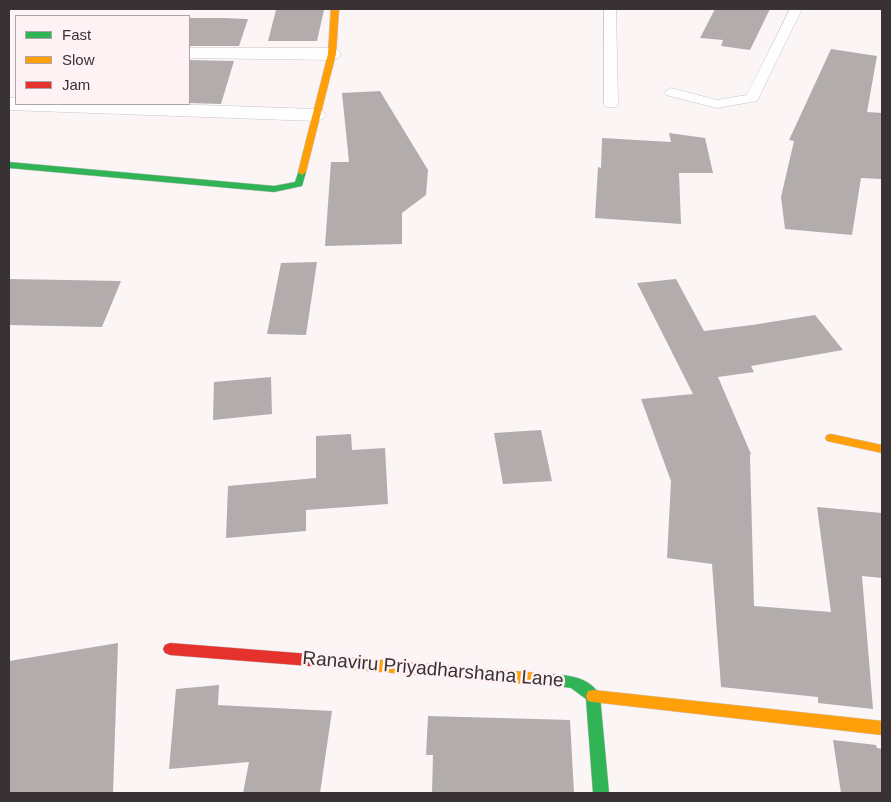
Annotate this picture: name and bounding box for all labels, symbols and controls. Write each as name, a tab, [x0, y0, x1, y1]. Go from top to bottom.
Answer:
legend	[15, 15, 190, 105]
text: Fast	[62, 26, 91, 43]
text: Slow	[62, 51, 95, 68]
text: Jam	[62, 76, 90, 93]
street label: Ranaviru Priyadharshana Lane	[302, 647, 564, 693]

